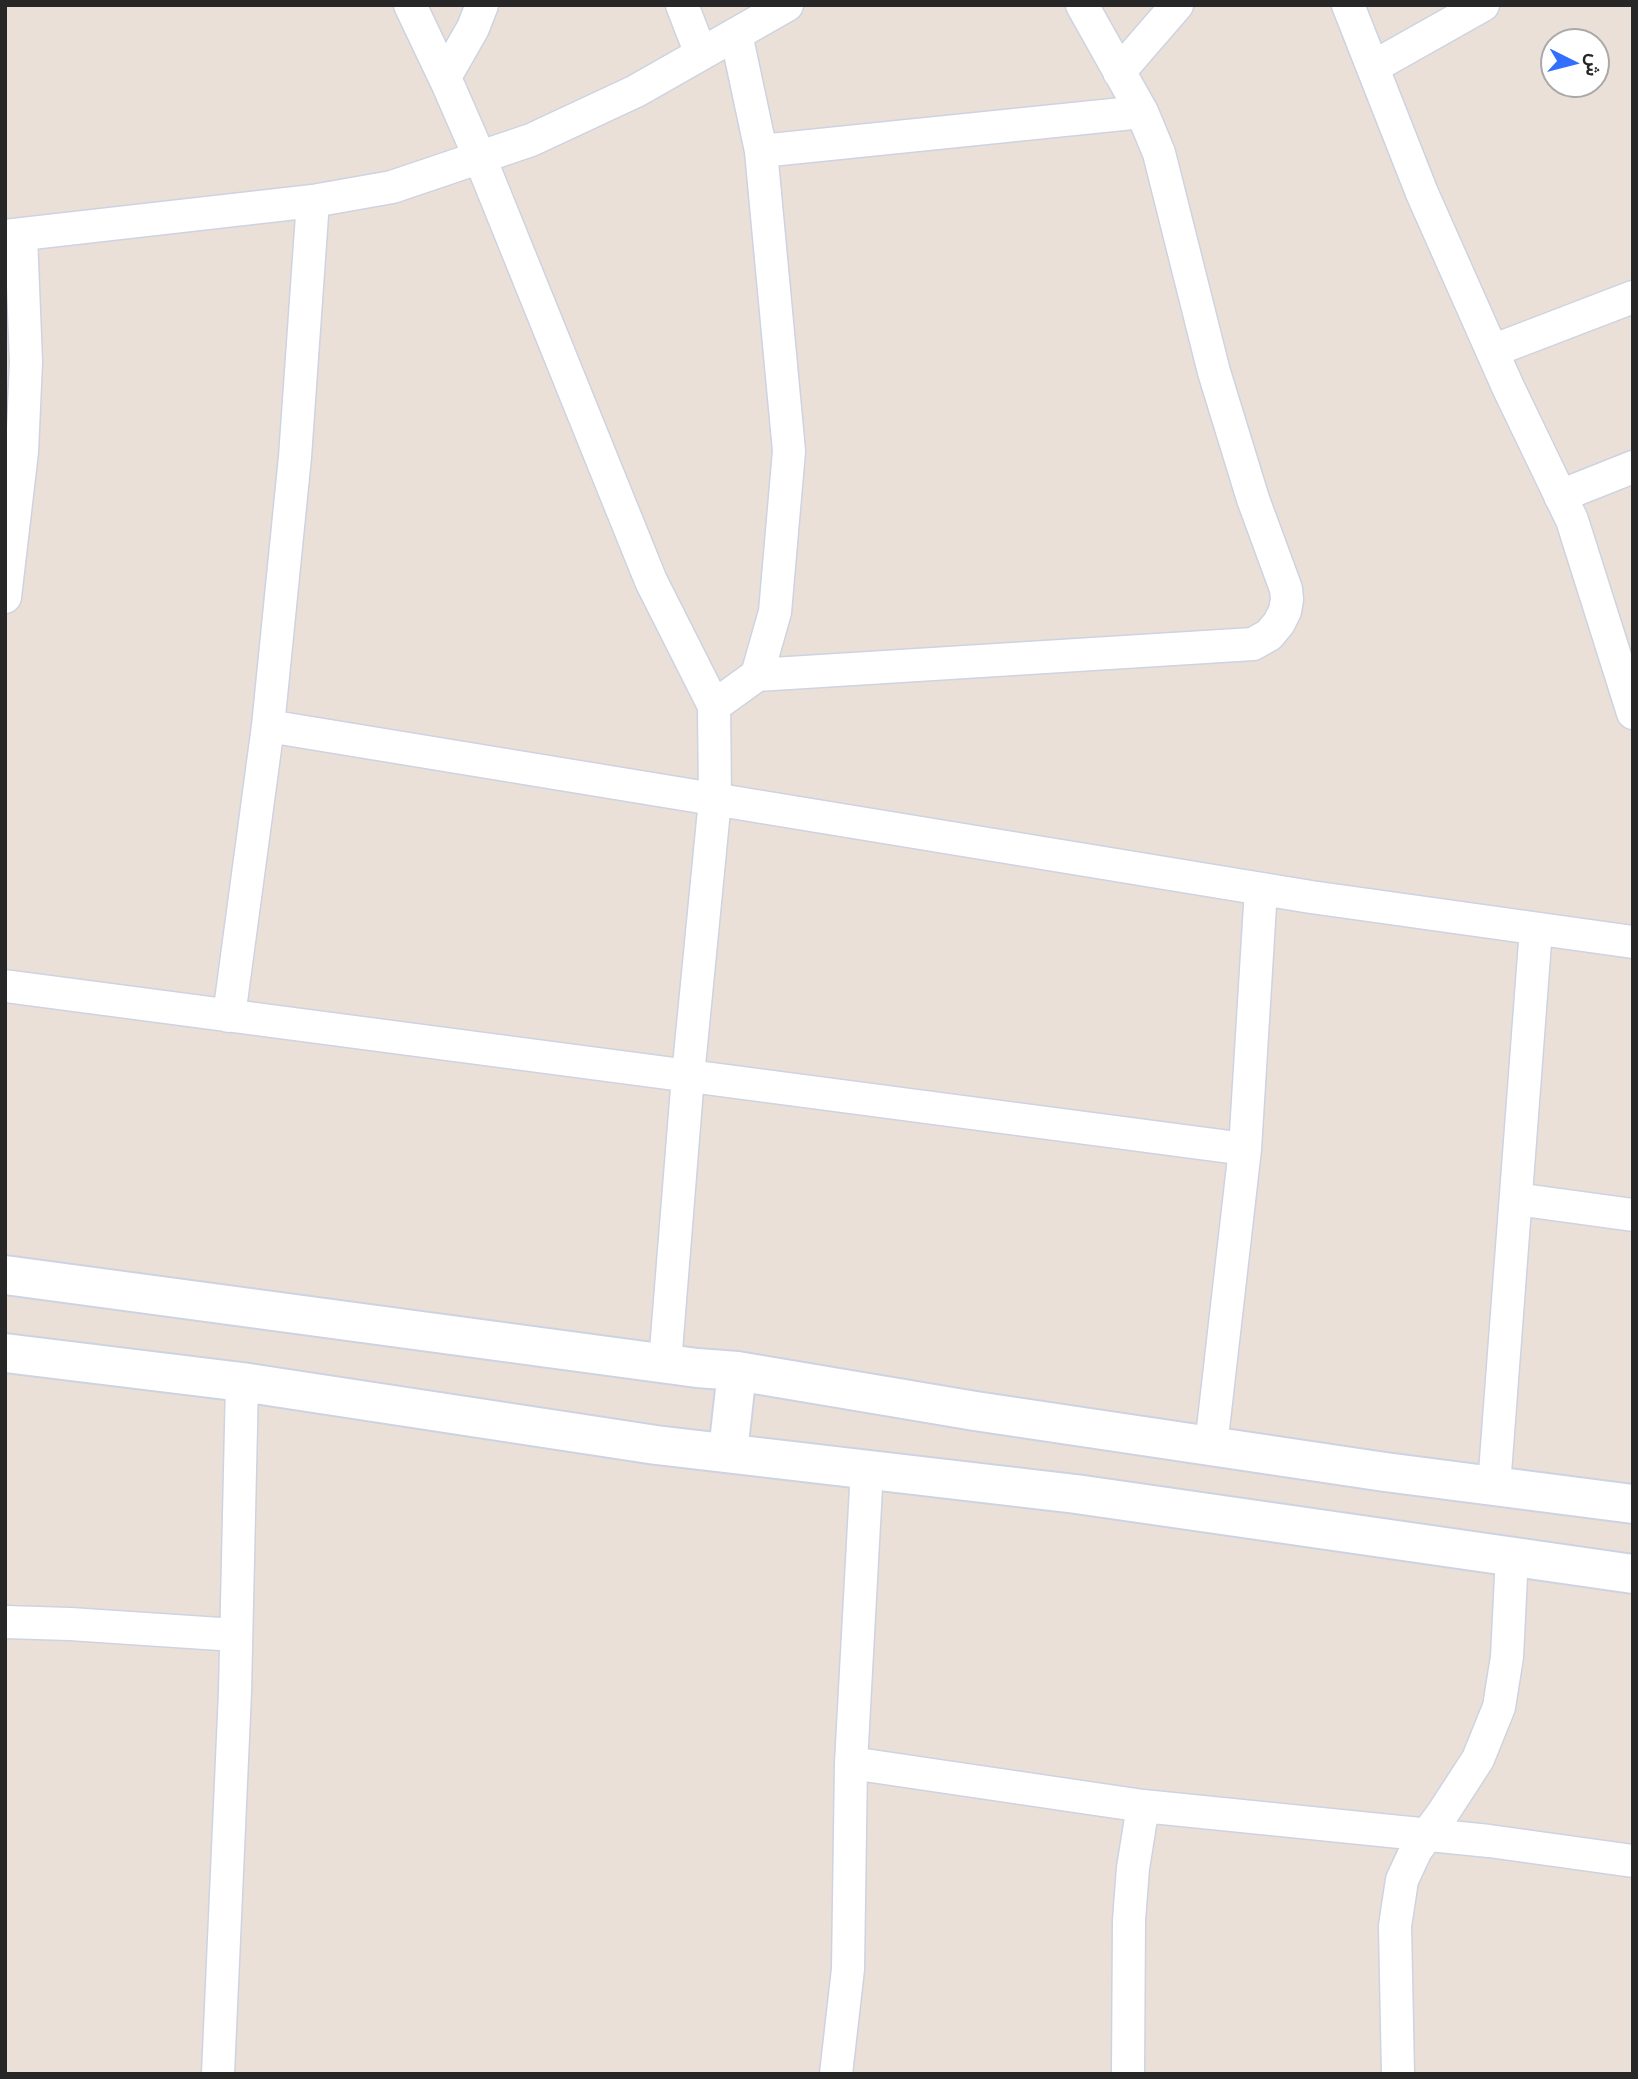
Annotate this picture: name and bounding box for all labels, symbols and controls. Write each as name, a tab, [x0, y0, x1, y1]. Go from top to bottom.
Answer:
north arrow	[1540, 28, 1610, 98]
text: ش	[1580, 52, 1608, 78]

